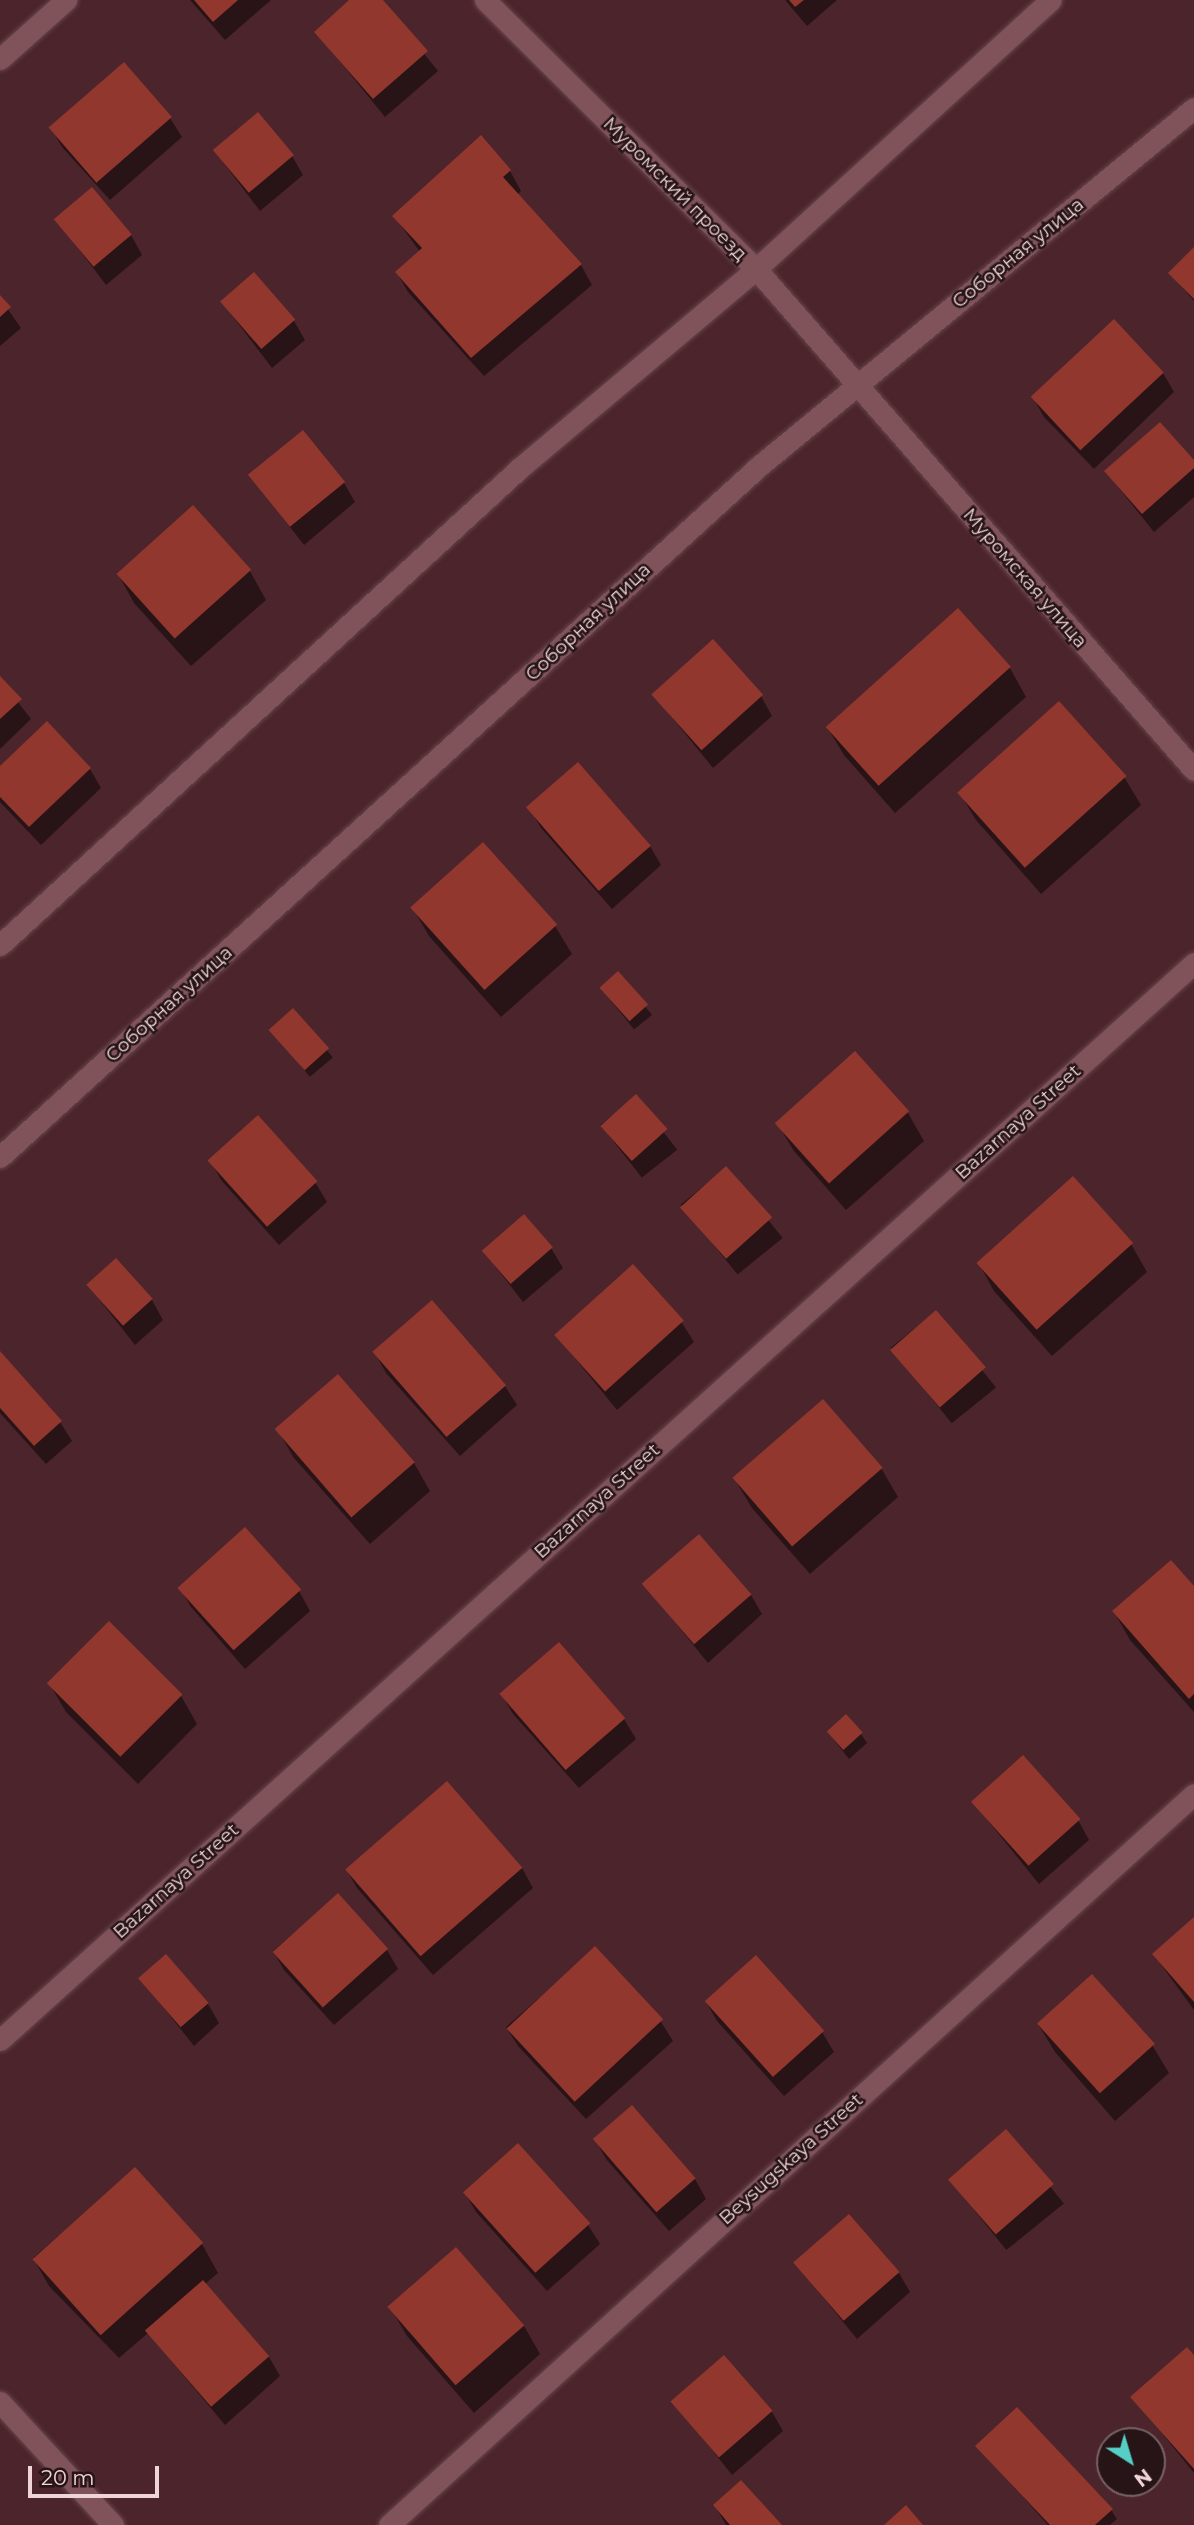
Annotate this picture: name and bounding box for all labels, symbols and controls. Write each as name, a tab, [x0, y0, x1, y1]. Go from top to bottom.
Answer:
street label: Муромский проезд	[598, 112, 752, 266]
street label: Соборная улица	[948, 193, 1088, 313]
street label: Муромская улица	[958, 504, 1092, 652]
street label: Соборная улица	[521, 558, 655, 686]
street label: Соборная улица	[101, 941, 237, 1067]
street label: Bazarnaya Street	[950, 1060, 1086, 1184]
street label: Bazarnaya Street	[529, 1439, 665, 1563]
street label: Bazarnaya Street	[108, 1819, 244, 1943]
street label: Beysugskaya Street	[714, 2088, 868, 2230]
north arrow	[1096, 2427, 1166, 2497]
scale bar	[32, 2452, 163, 2496]
text: N	[1130, 2464, 1156, 2491]
text: 20 m	[41, 2465, 95, 2490]

